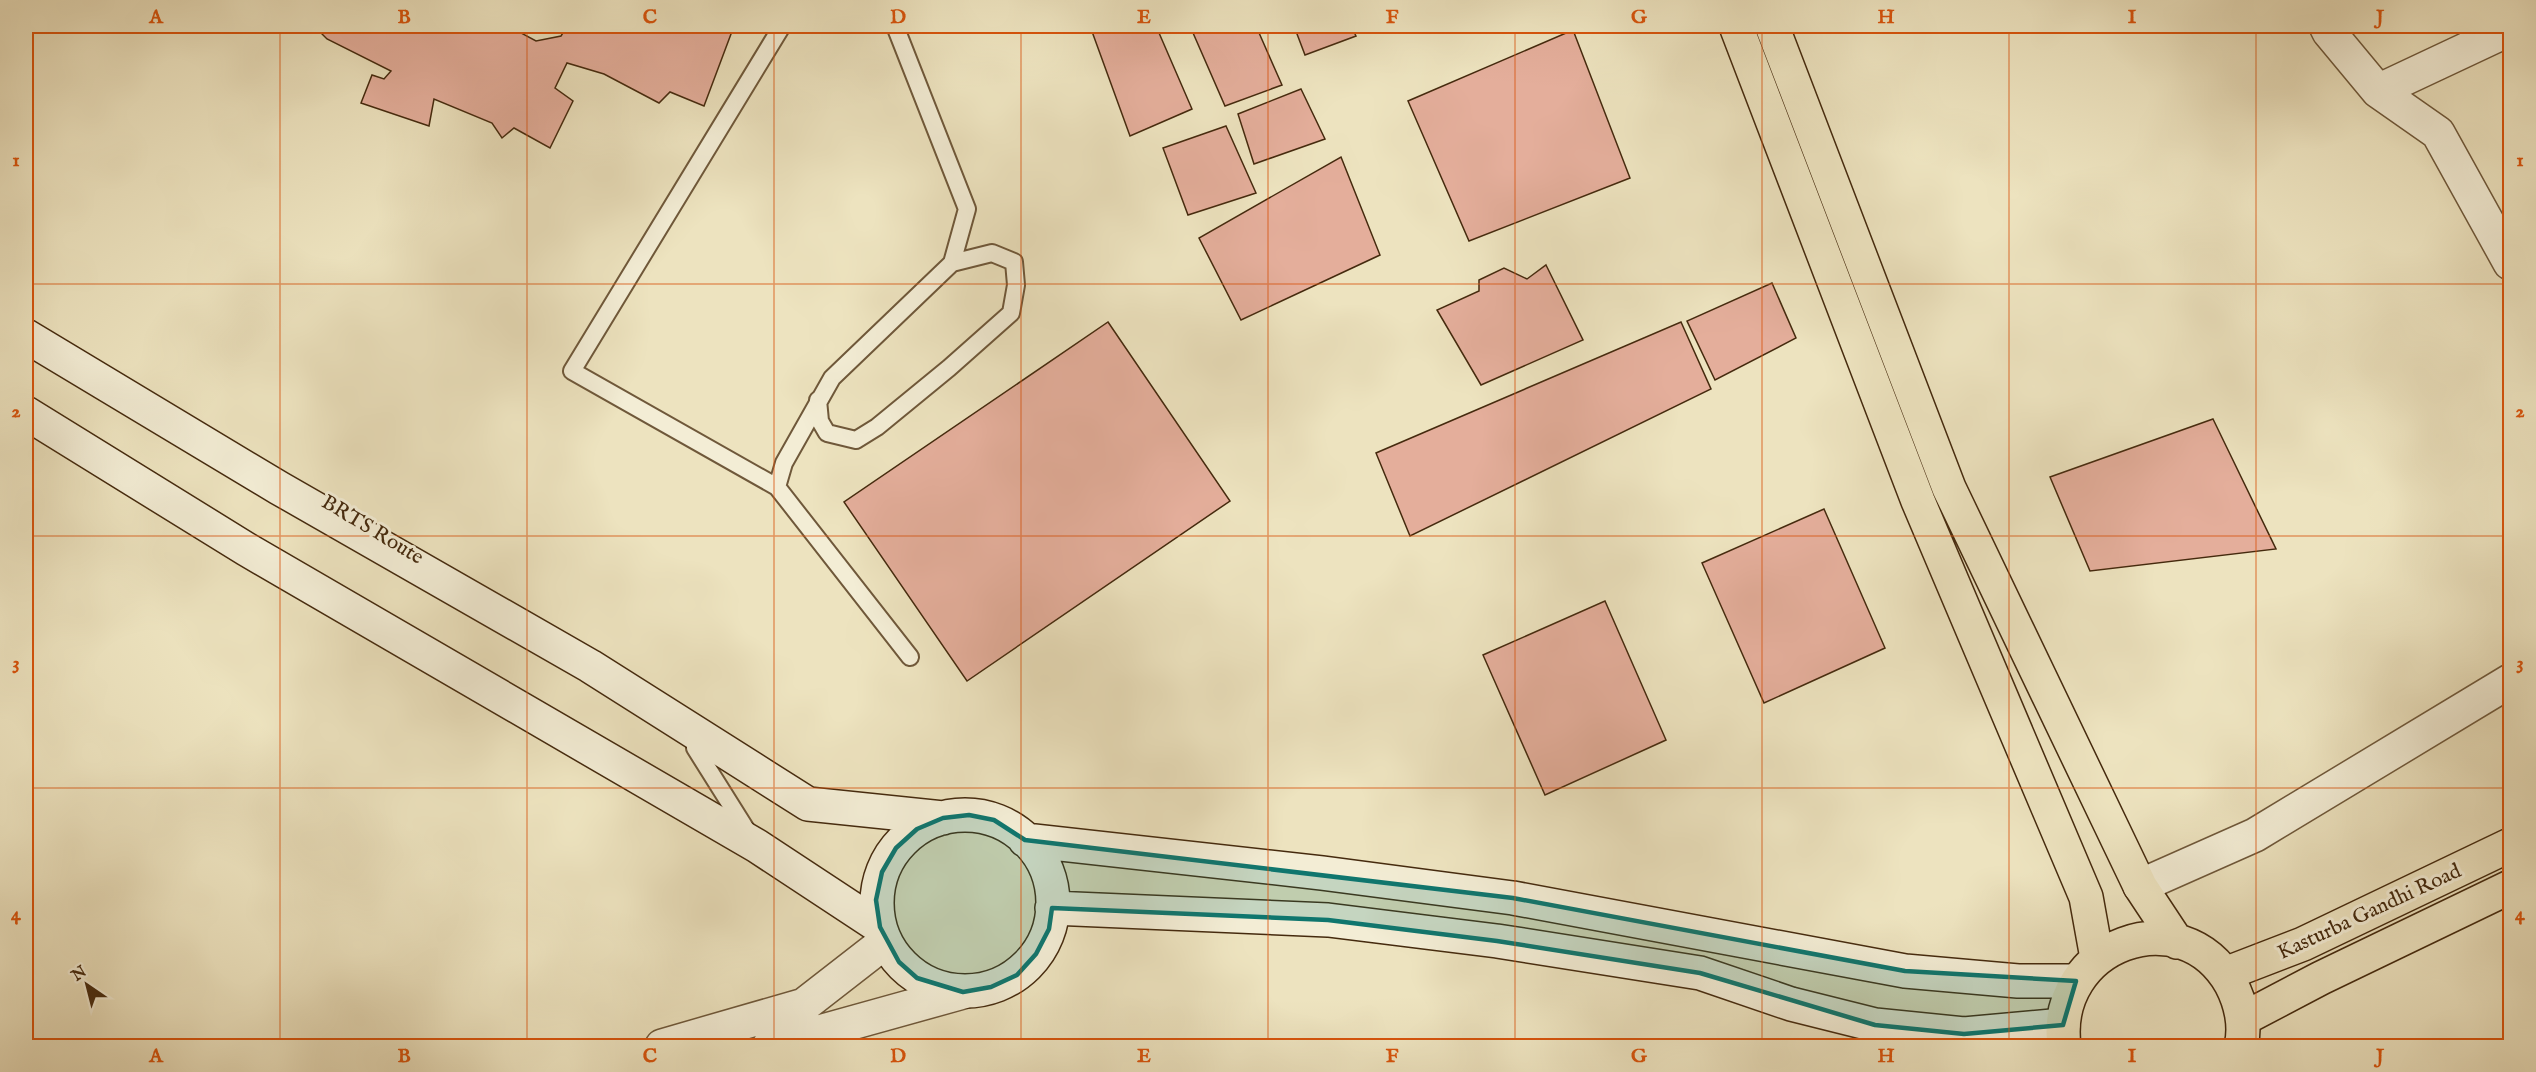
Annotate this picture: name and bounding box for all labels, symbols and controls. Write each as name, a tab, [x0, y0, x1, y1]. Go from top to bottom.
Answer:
text: A	[148, 5, 164, 30]
text: B	[397, 5, 411, 30]
text: C	[643, 5, 657, 30]
text: D	[890, 5, 906, 30]
text: E	[1137, 5, 1151, 30]
text: F	[1386, 5, 1399, 30]
text: G	[1631, 5, 1648, 30]
text: H	[1877, 5, 1895, 30]
text: I	[2128, 5, 2137, 30]
text: J	[2373, 5, 2385, 30]
text: 1	[12, 148, 20, 173]
text: 1	[2516, 148, 2524, 173]
text: 2	[11, 399, 21, 424]
text: 2	[2515, 399, 2525, 424]
street label: BRTS Route	[316, 489, 429, 572]
text: 3	[12, 651, 20, 676]
text: 3	[2516, 651, 2524, 676]
street label: Kasturba Gandhi Road	[2274, 858, 2466, 967]
text: 4	[11, 902, 22, 927]
text: 4	[2515, 902, 2526, 927]
north arrow	[57, 955, 117, 1015]
text: N	[67, 962, 91, 987]
text: A	[148, 1044, 164, 1069]
text: B	[397, 1044, 411, 1069]
text: C	[643, 1044, 657, 1069]
text: D	[890, 1044, 906, 1069]
text: E	[1137, 1044, 1151, 1069]
text: F	[1386, 1044, 1399, 1069]
text: G	[1631, 1044, 1648, 1069]
text: H	[1877, 1044, 1895, 1069]
text: I	[2128, 1044, 2137, 1069]
text: J	[2373, 1044, 2385, 1069]

